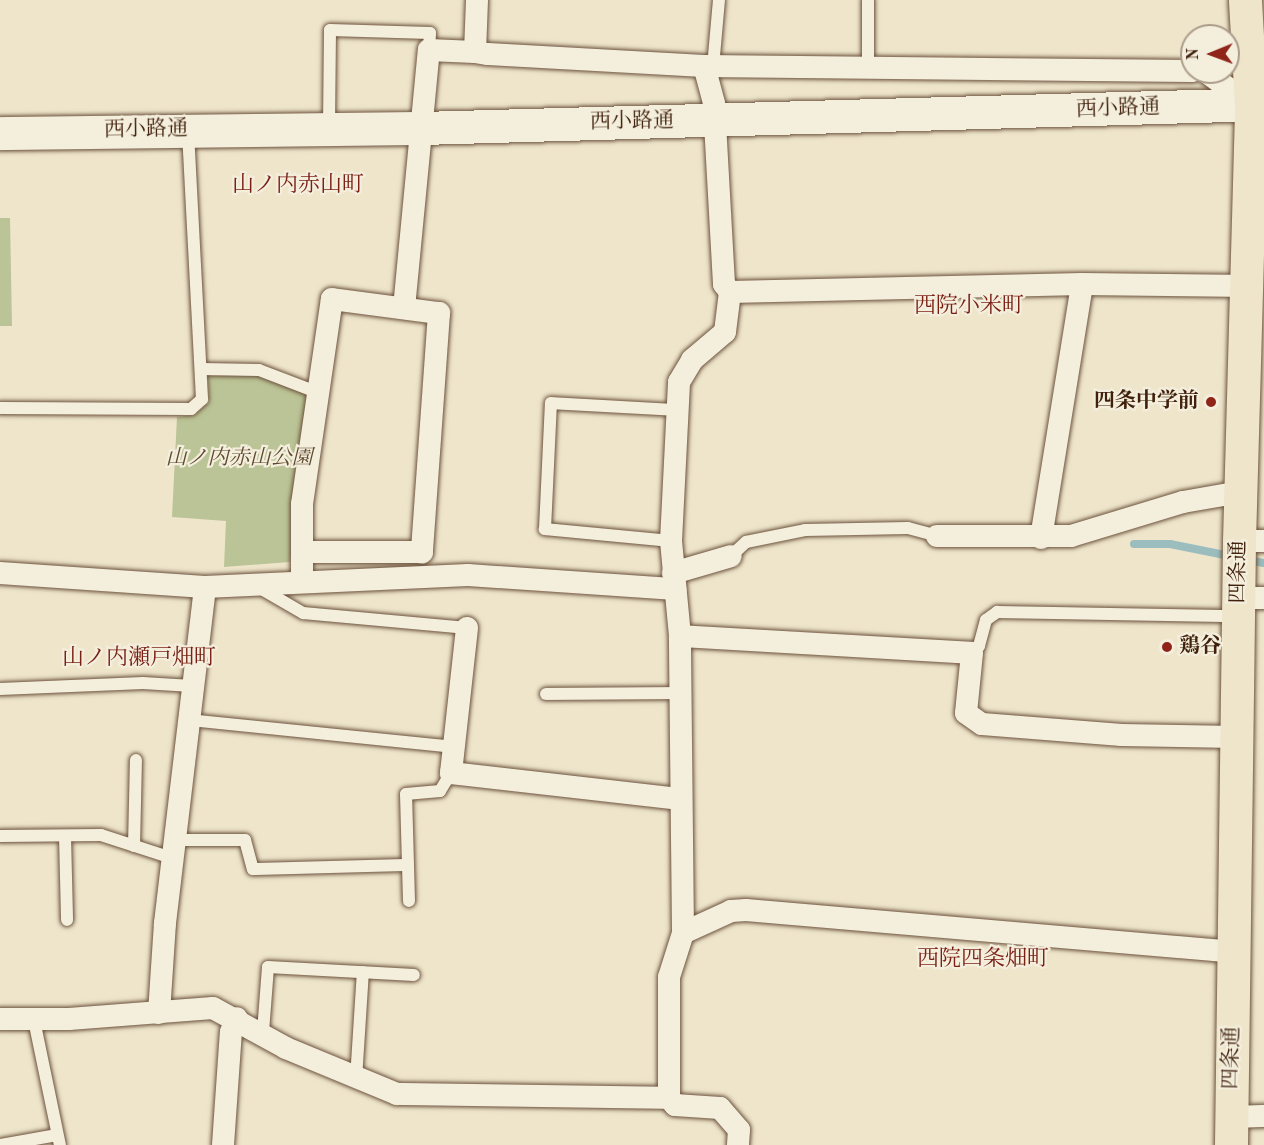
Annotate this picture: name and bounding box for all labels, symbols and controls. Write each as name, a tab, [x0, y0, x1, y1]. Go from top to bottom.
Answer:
north arrow	[1180, 24, 1240, 84]
text: N	[1186, 48, 1202, 61]
street label: 西小路通	[1076, 95, 1160, 123]
street label: 西小路通	[590, 109, 674, 135]
street label: 西小路通	[104, 117, 188, 143]
district label: 山ノ内赤山町	[232, 173, 364, 199]
district label: 西院小米町	[914, 294, 1024, 320]
place label: 四条中学前	[1094, 389, 1199, 415]
marker: 四条中学前	[1204, 395, 1218, 409]
park label: 山ノ内赤山公園	[166, 446, 312, 472]
street label: 四条通	[1226, 540, 1252, 604]
place label: 鶏谷	[1179, 634, 1221, 660]
marker: 鶏谷	[1160, 640, 1174, 654]
district label: 山ノ内瀬戸畑町	[62, 646, 216, 672]
district label: 西院四条畑町	[917, 947, 1049, 973]
street label: 四条通	[1219, 1026, 1245, 1090]

